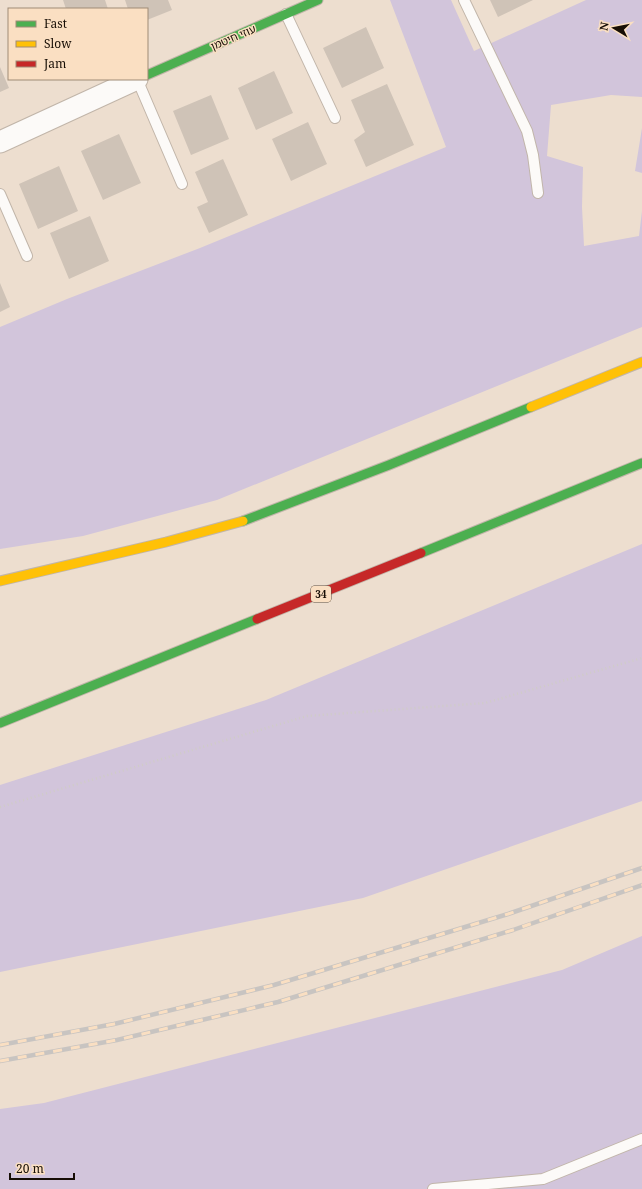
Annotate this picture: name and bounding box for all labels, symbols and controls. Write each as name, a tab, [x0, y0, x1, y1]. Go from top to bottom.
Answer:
legend	[8, 8, 148, 80]
north arrow	[594, 8, 634, 48]
text: Fast	[44, 15, 67, 32]
text: N	[596, 20, 612, 32]
street label: עוזי חיטמן	[208, 21, 258, 53]
text: Slow	[44, 35, 72, 52]
text: Jam	[43, 55, 66, 72]
road number: 34	[311, 586, 331, 602]
scale bar	[10, 1155, 74, 1181]
text: 20 m	[16, 1160, 44, 1177]

